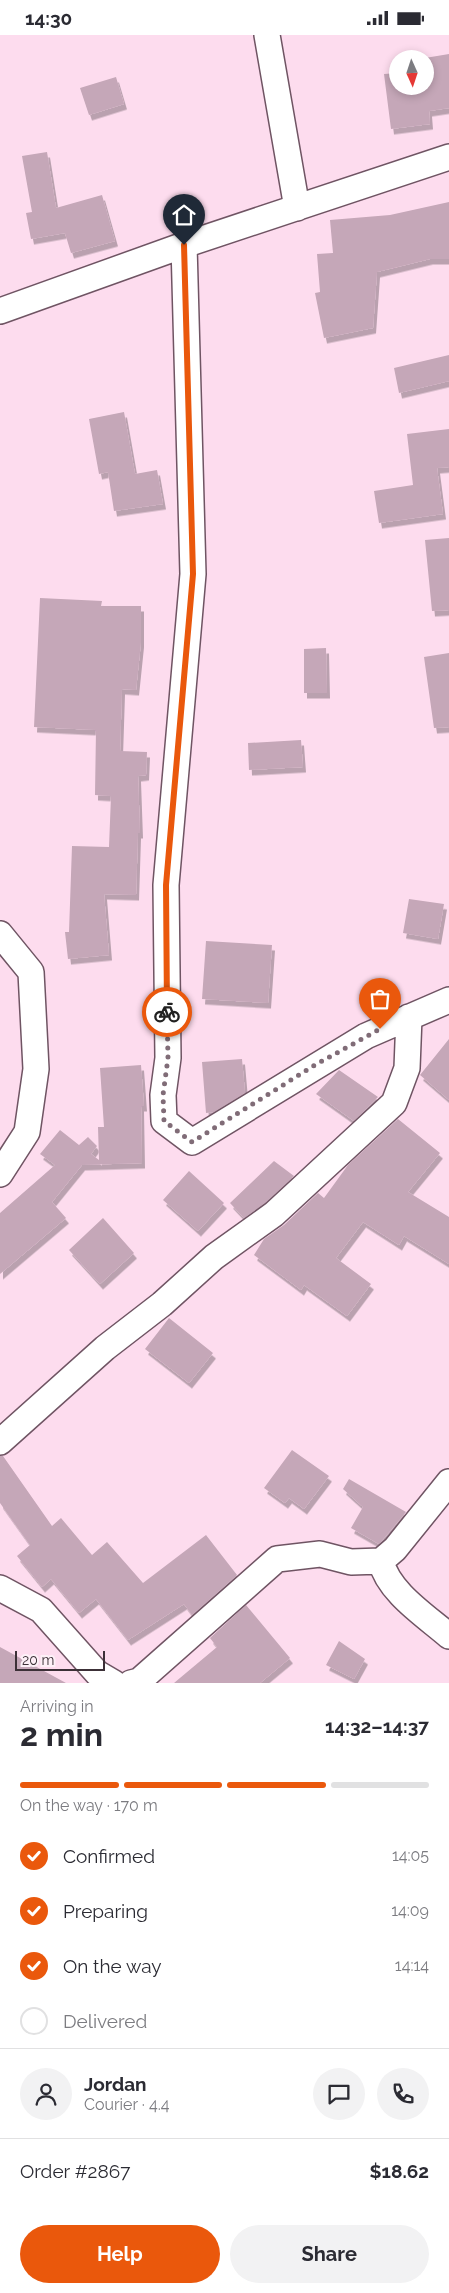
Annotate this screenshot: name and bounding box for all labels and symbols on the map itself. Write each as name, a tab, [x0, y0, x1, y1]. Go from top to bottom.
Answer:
north arrow	[389, 50, 434, 95]
pin	[163, 194, 205, 245]
pin	[359, 978, 401, 1029]
courier	[142, 987, 192, 1037]
scale bar	[15, 1648, 105, 1671]

